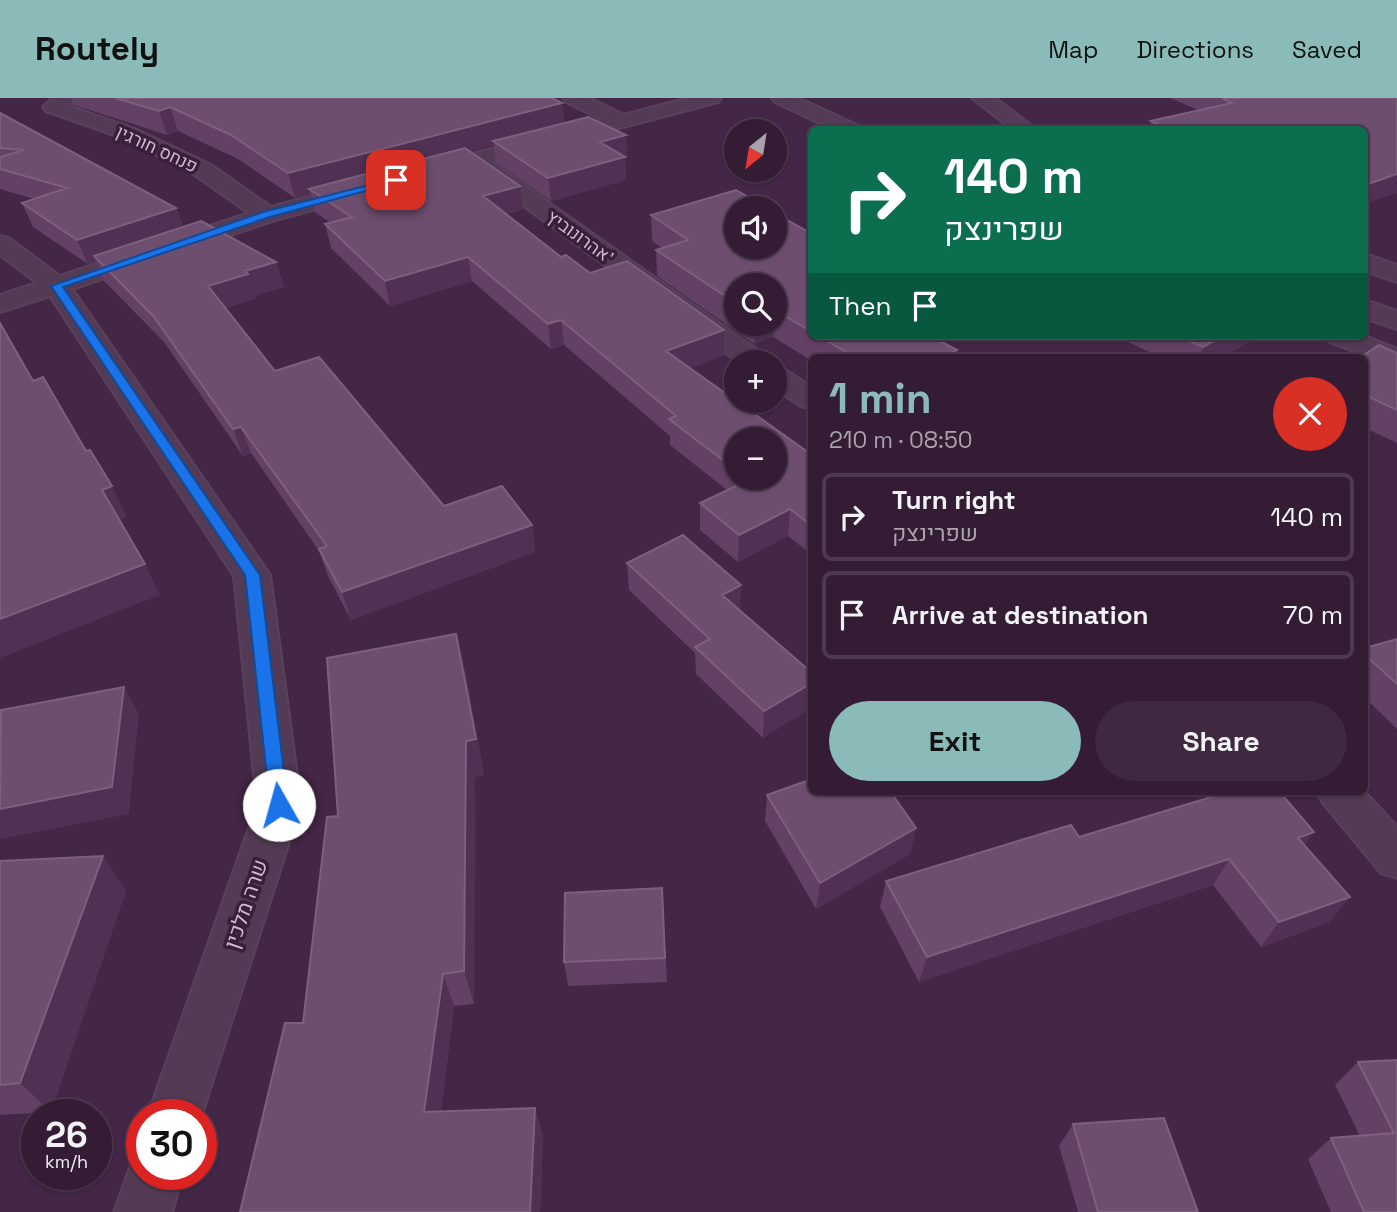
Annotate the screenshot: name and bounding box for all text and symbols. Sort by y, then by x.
text: Routely [35,28,159,70]
text: Map [1048,34,1098,65]
text: Directions [1136,34,1254,65]
text: Saved [1292,34,1362,65]
north arrow [724,119,788,182]
map controls [724,119,787,490]
street label: פנחס חורגין [113,120,202,177]
text: 140 m [944,145,1083,207]
pin [366,150,426,210]
icon: right [829,154,920,245]
icon: arrive [377,161,415,199]
button: sound [724,196,787,259]
street label: אהרונוביץ' [542,205,618,269]
text: שפרינצק [944,209,1064,249]
button: search [724,273,787,336]
icon: arrive [906,287,944,325]
text: Then [829,289,892,323]
button: + [724,350,787,413]
text: 1 min [829,372,932,425]
button: close [1273,377,1347,451]
text: 210 m · 08:50 [829,425,972,455]
button: − [724,427,787,490]
text: Turn right [892,483,1016,517]
icon: right [833,498,871,536]
text: 140 m [1270,500,1343,534]
text: שפרינצק [892,518,978,548]
icon: arrive [833,596,871,634]
text: Arrive at destination [892,598,1149,632]
text: 70 m [1283,598,1343,632]
button: Exit [829,701,1081,781]
button: Share [1095,701,1347,781]
position arrow [242,768,316,842]
street label: שרה מלכין [218,856,273,952]
speed limit sign: 30 [126,1099,217,1190]
text: 26 [45,1113,88,1157]
text: km/h [45,1150,88,1173]

